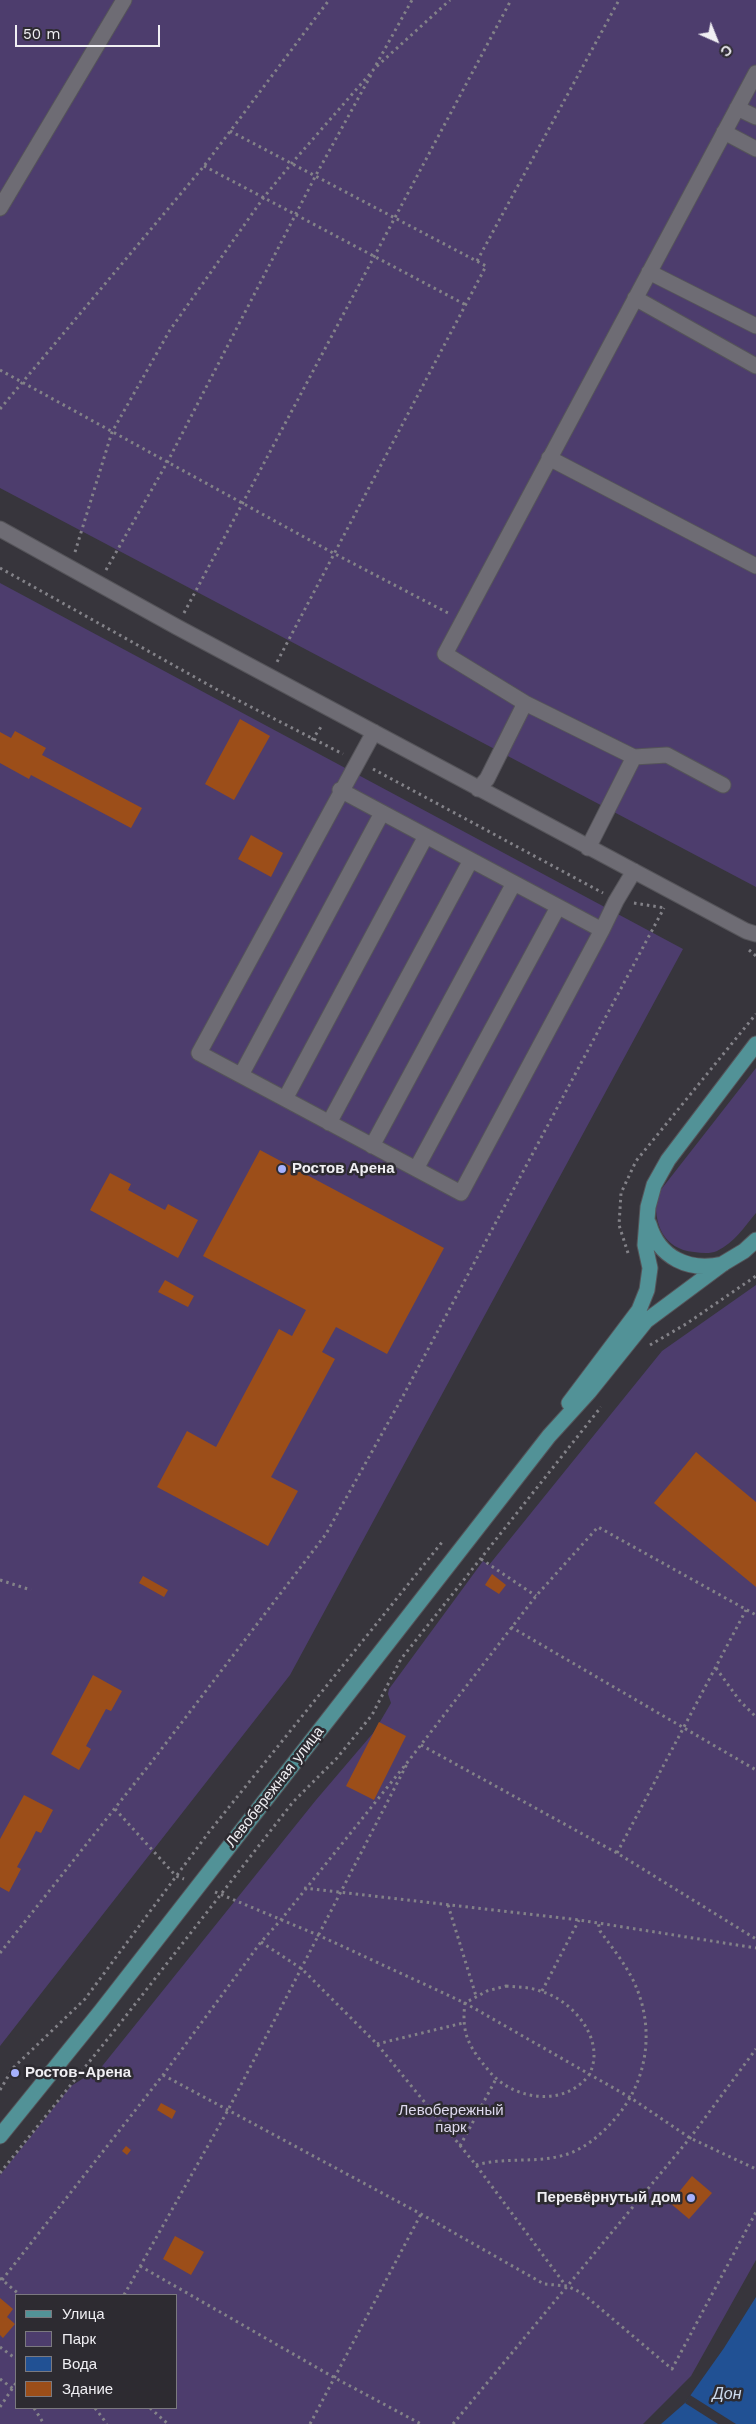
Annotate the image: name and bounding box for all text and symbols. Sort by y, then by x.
scale bar [18,15,162,47]
north arrow [691,15,741,65]
text: 50 m [23,25,60,43]
text: С [717,42,736,60]
place label: Ростов Арена [292,1160,395,1178]
marker: Ростов Арена [276,1163,288,1175]
street label: Левобережная улица [222,1723,328,1851]
place label: Ростов-Арена [25,2064,131,2082]
marker: Ростов-Арена [9,2067,21,2079]
park label: Левобережный парк [398,2102,504,2137]
place label: Перевёрнутый дом [537,2189,681,2207]
marker: Перевёрнутый дом [685,2192,697,2204]
legend [15,2294,178,2409]
text: Улица [62,2305,105,2323]
text: Парк [62,2330,96,2348]
text: Вода [62,2355,97,2373]
text: Здание [62,2380,113,2398]
water label: Дон [713,2384,741,2404]

